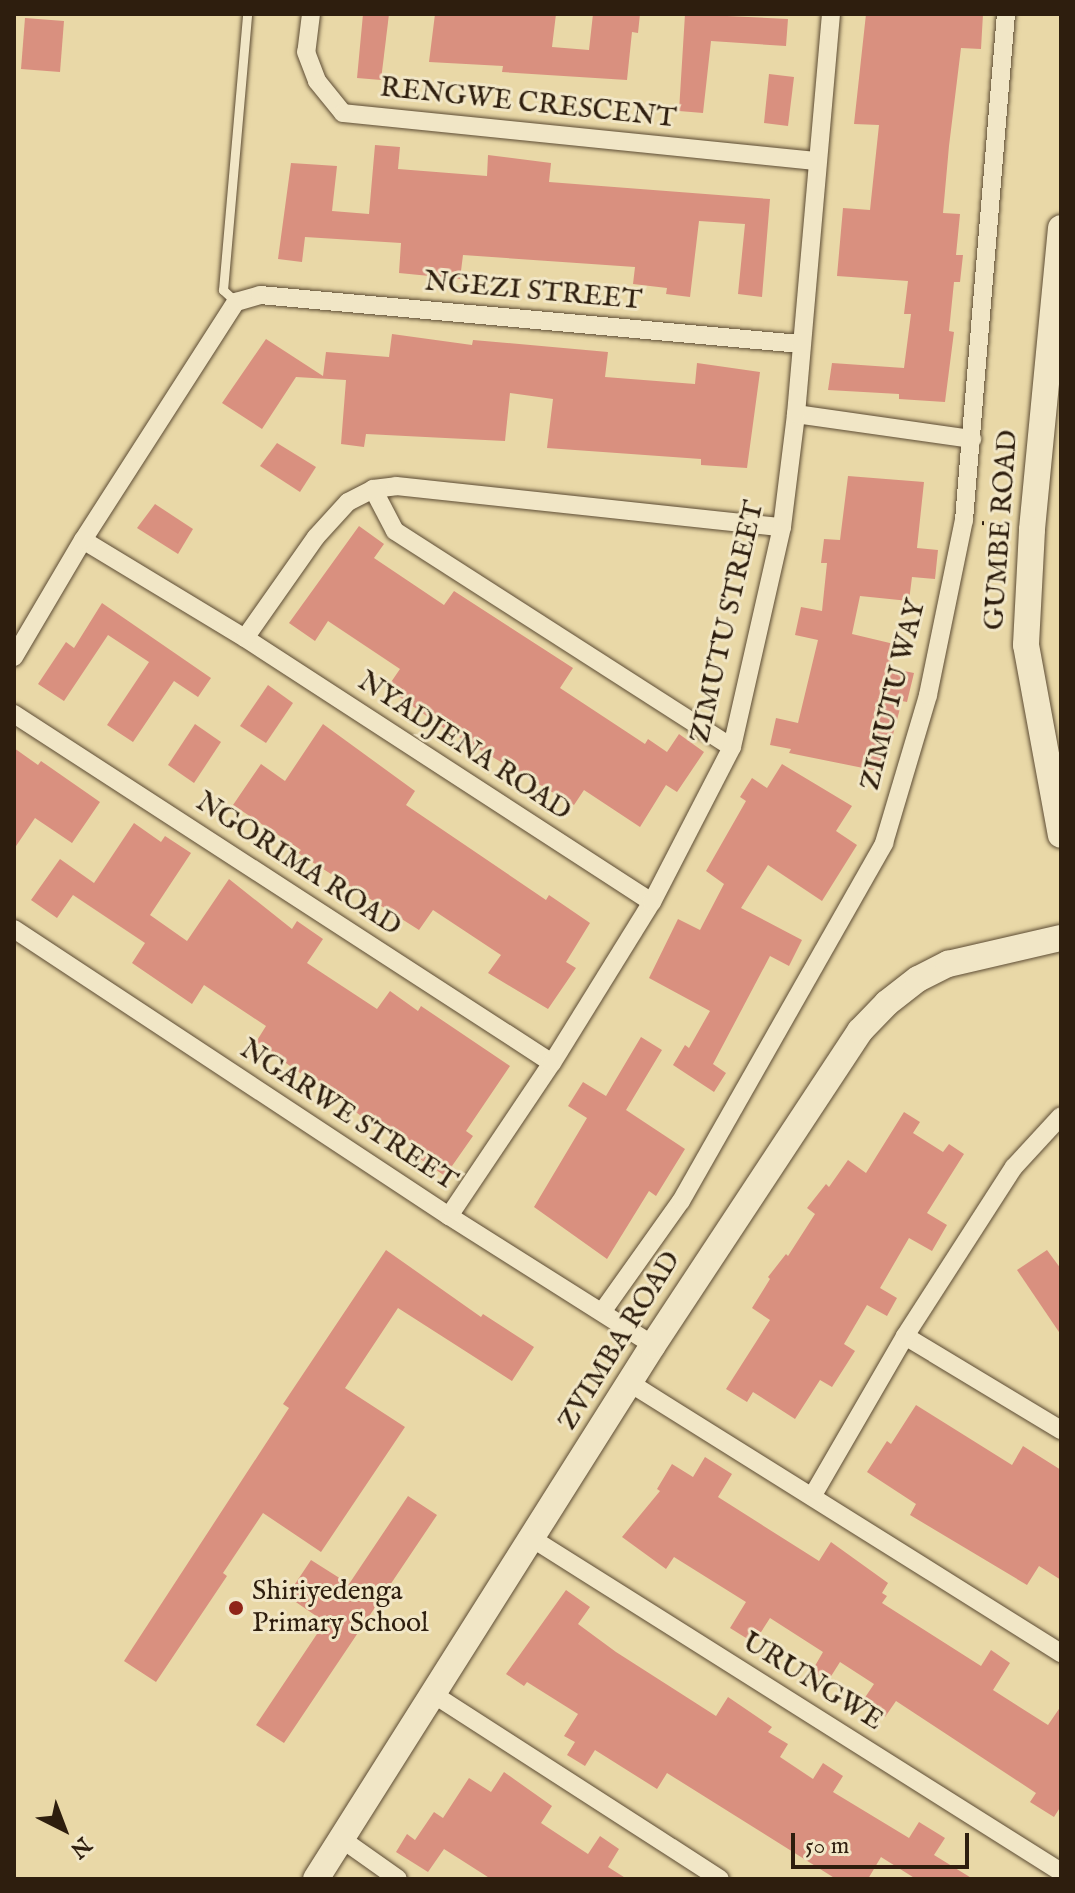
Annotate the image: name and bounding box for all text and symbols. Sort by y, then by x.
street label: RENGWE CRESCENT [378,72,678,136]
street label: NGEZI STREET [423,266,643,318]
street label: GUMBE ROAD [978,429,1026,631]
street label: ZIMUTU STREET [684,498,772,746]
street label: ZIMUTU WAY [854,596,934,794]
street label: NYADJENA ROAD [351,665,577,829]
street label: NGORIMA ROAD [189,786,407,944]
street label: NGARWE STREET [233,1033,463,1199]
street label: ZVIMBA ROAD [552,1245,688,1437]
place label: Shiriyedenga Primary School [252,1575,429,1641]
marker: Shiriyedenga Primary School [227,1599,245,1617]
street label: URUNGWE [735,1625,889,1739]
north arrow [24,1789,104,1869]
scale bar [795,1817,973,1867]
text: N [64,1830,97,1864]
text: 50 m [805,1831,849,1862]

